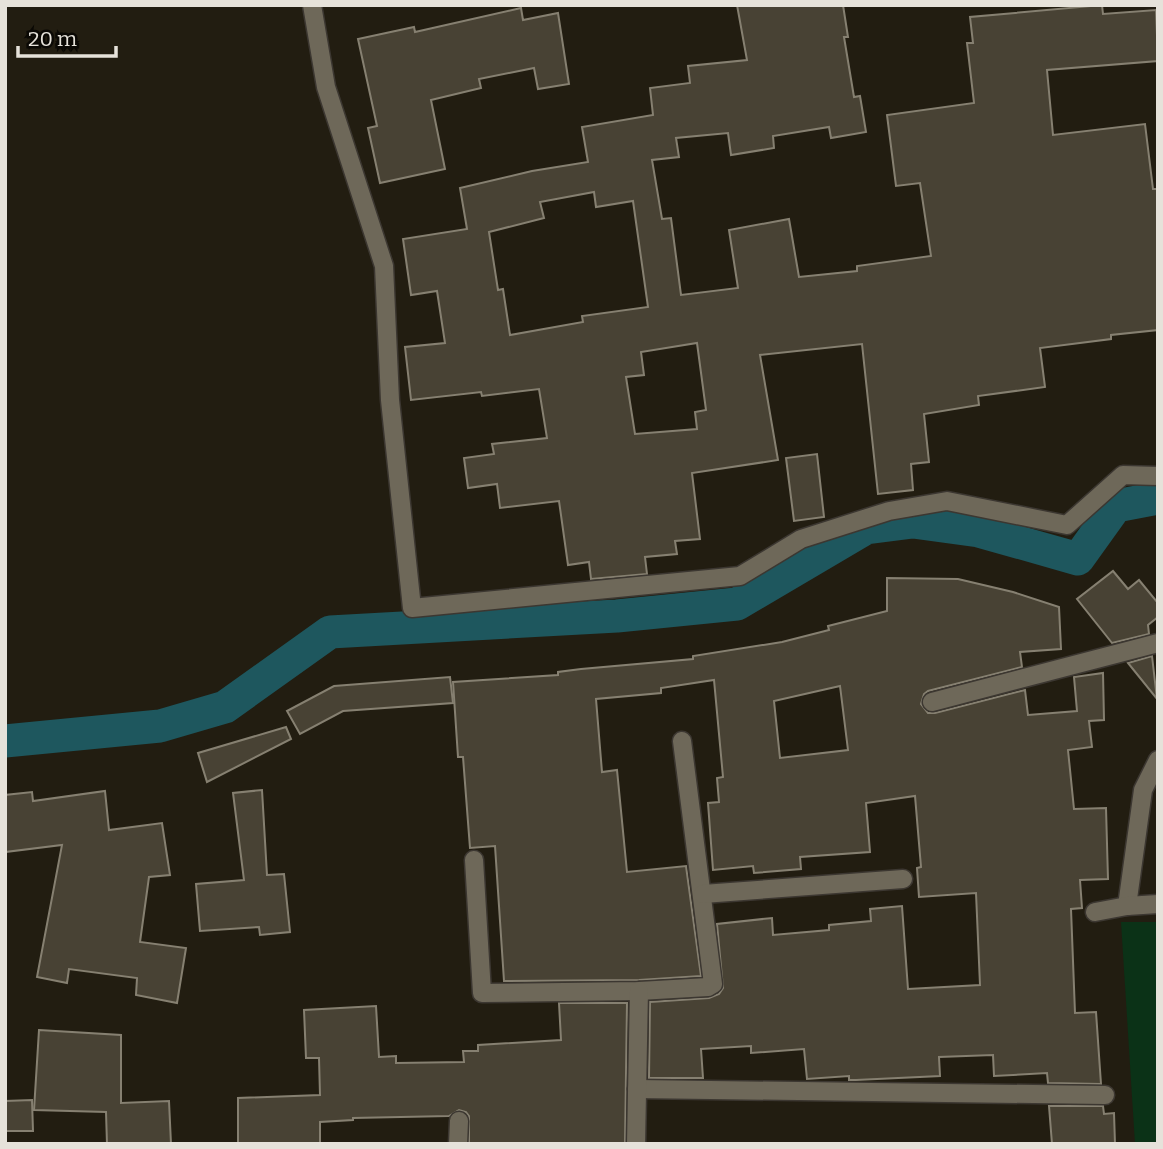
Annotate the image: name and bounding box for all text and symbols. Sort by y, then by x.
scale bar [18,14,116,58]
text: 20 m [28,26,77,52]

